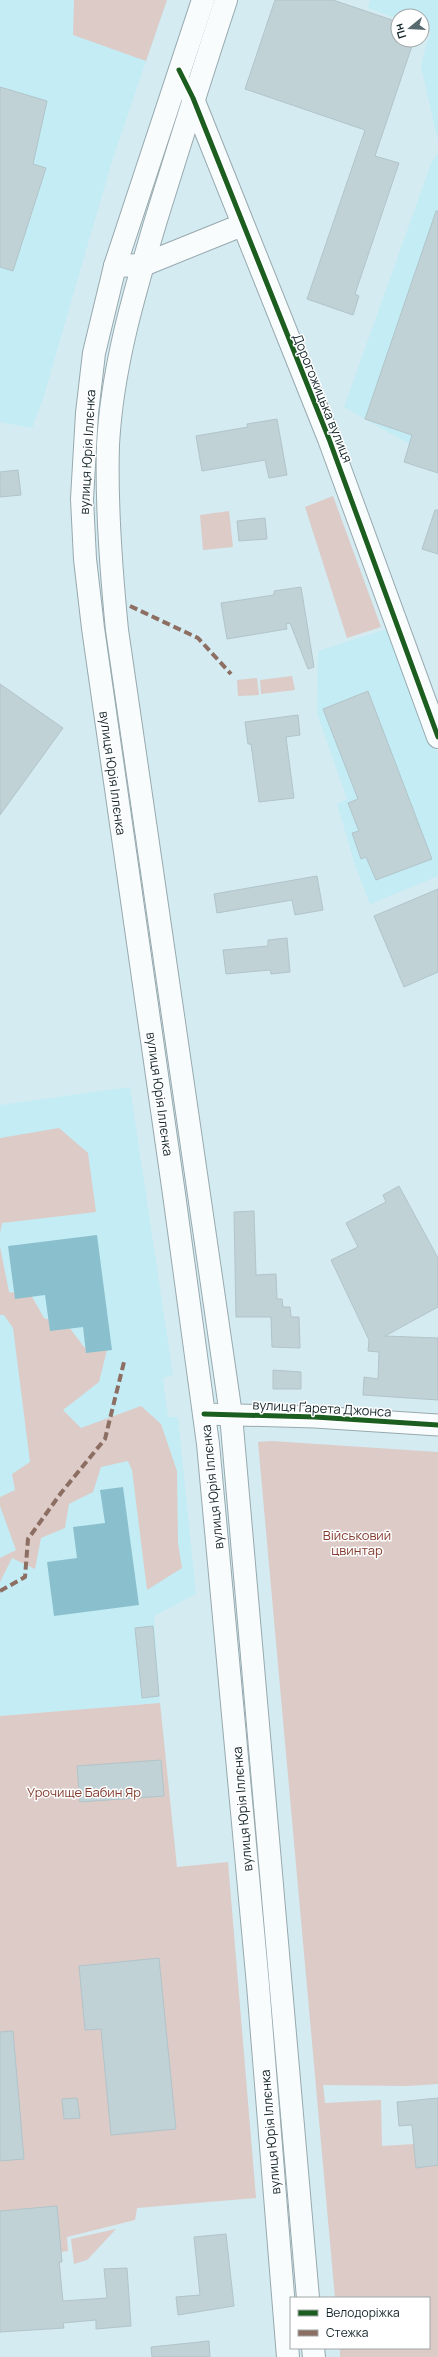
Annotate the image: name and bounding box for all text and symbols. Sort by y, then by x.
north arrow [390,8,430,48]
text: Пн [391,22,409,41]
street label: Дорогожицька вулиця [289,331,357,465]
street label: вулиця Юрія Іллєнка [75,389,99,515]
street label: вулиця Юрія Іллєнка [95,710,131,836]
street label: вулиця Юрія Іллєнка [142,1031,178,1157]
street label: вулиця Ґарета Джонса [252,1395,392,1421]
street label: вулиця Юрія Іллєнка [197,1424,227,1550]
park label: Військовий цвинтар [323,1526,391,1559]
street label: вулиця Юрія Іллєнка [228,1746,256,1872]
park label: Урочище Бабин Яр [27,1783,141,1801]
street label: вулиця Юрія Іллєнка [256,2069,284,2195]
legend [290,2297,430,2349]
text: Велодоріжка [326,2304,400,2321]
text: Стежка [326,2324,368,2341]

